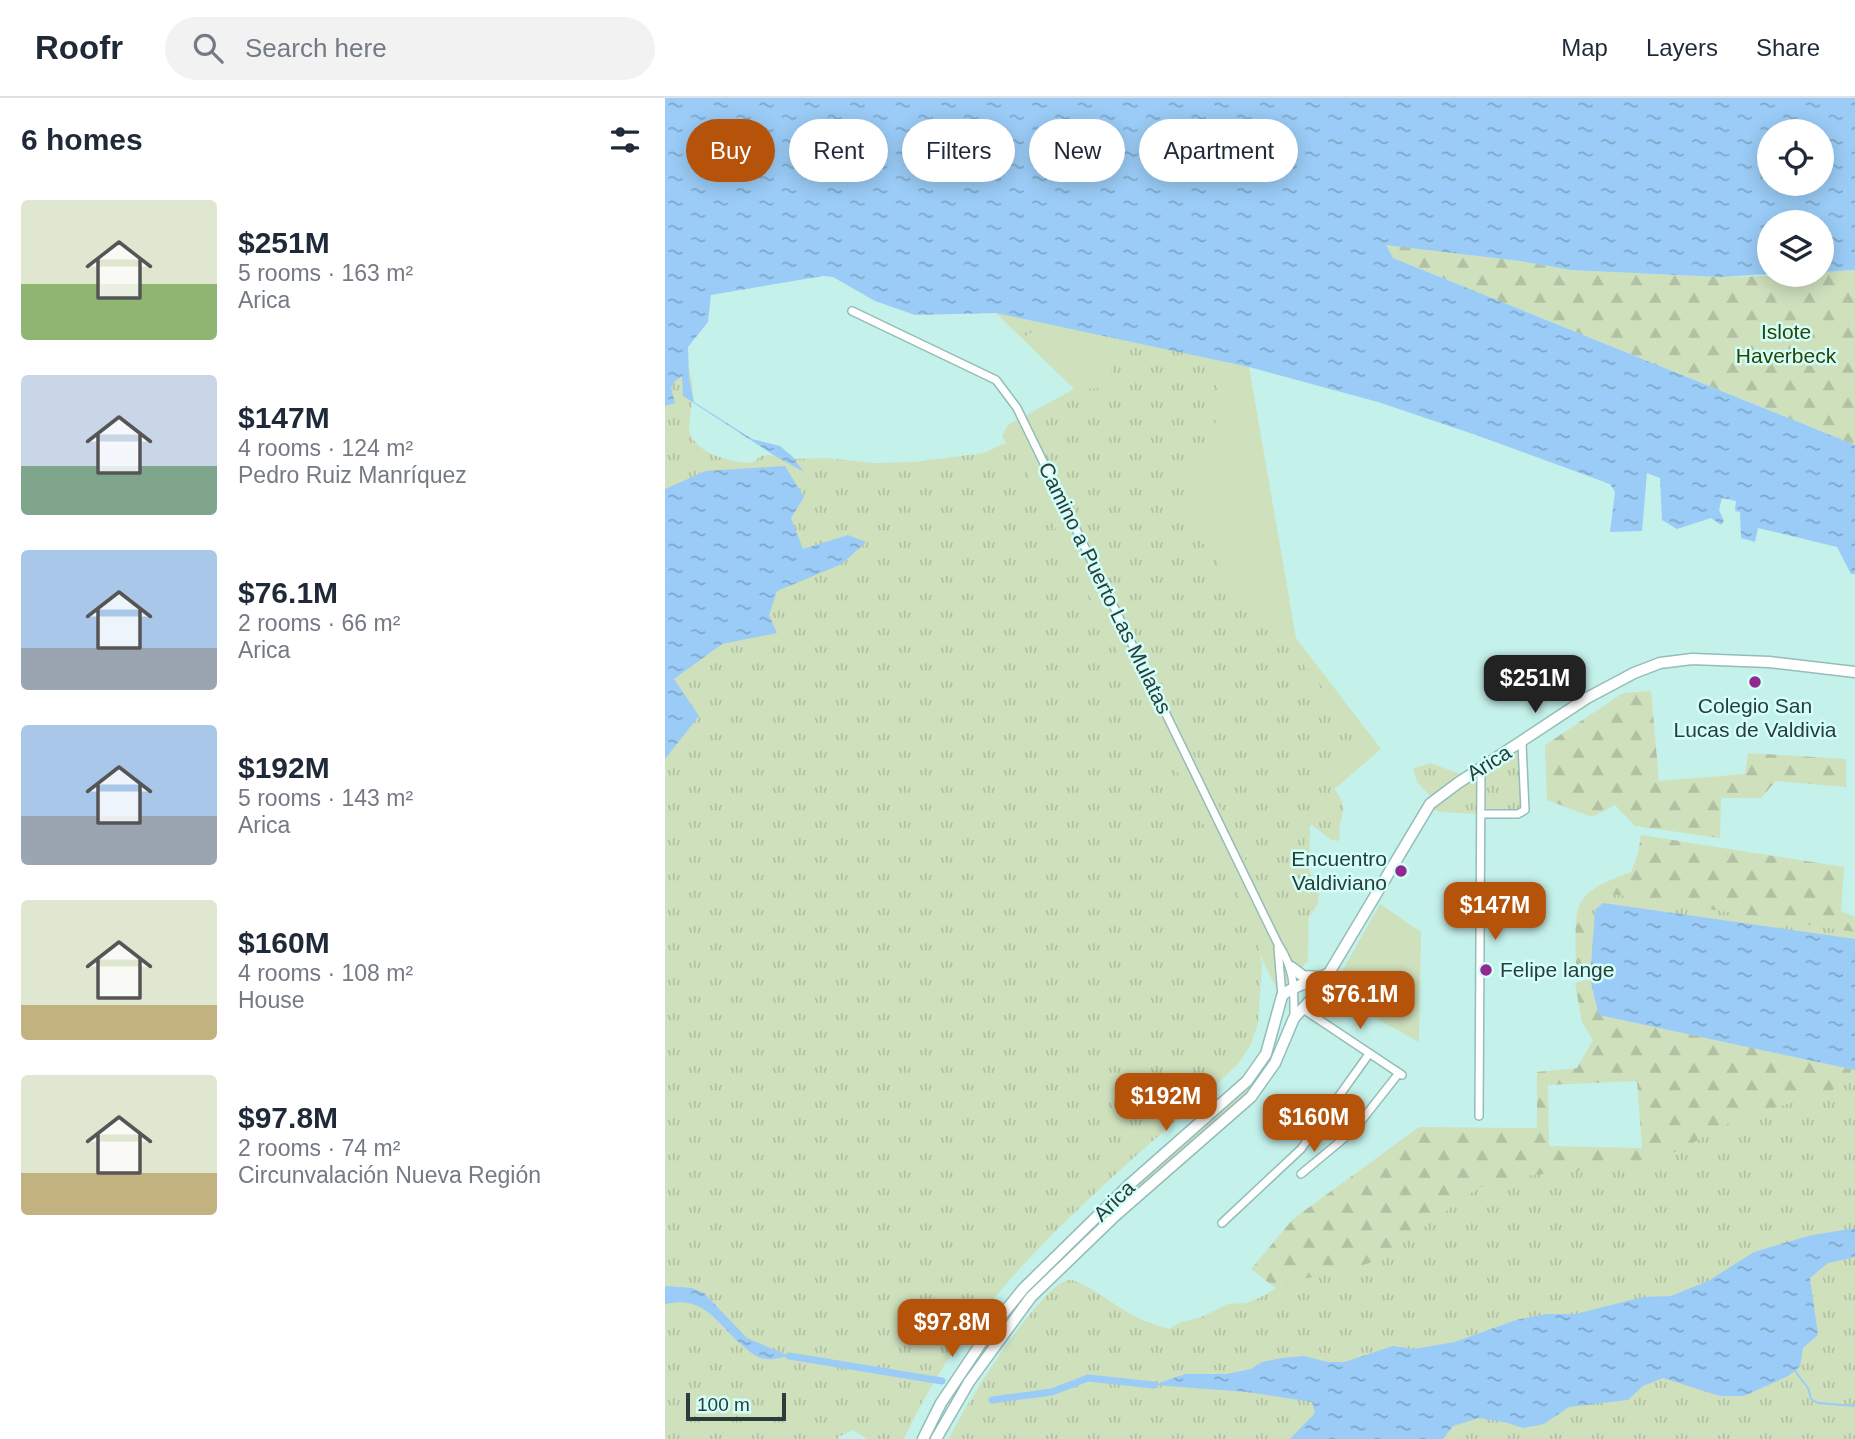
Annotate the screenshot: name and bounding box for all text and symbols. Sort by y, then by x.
search box [165,17,655,80]
text: Roofr [35,29,123,66]
icon: search [189,29,227,67]
text: Search here [245,33,387,63]
text: Map [1561,34,1608,61]
text: Layers [1646,34,1718,61]
text: Share [1756,34,1820,61]
chip: Buy [686,119,775,182]
chip: Rent [789,119,888,182]
chip: Filters [902,119,1015,182]
chip: New [1029,119,1125,182]
chip: Apartment [1139,119,1298,182]
map controls [1757,119,1834,287]
button: locate [1757,119,1834,196]
icon: filters [606,121,644,159]
text: 6 homes [21,123,143,156]
button: layers [1757,210,1834,287]
text: $251M [238,226,330,259]
icon: home [77,228,161,312]
text: 5 rooms · 163 m² [238,260,413,286]
text: Arica [238,287,290,313]
park label: Islote Haverbeck [1736,320,1837,367]
text: $147M [238,401,330,434]
icon: home [77,403,161,487]
text: 4 rooms · 124 m² [238,435,413,461]
street label: Camino a Puerto Las Mulatas [1034,458,1176,717]
text: Pedro Ruiz Manríquez [238,462,467,488]
text: $76.1M [238,576,338,609]
icon: home [77,578,161,662]
text: 2 rooms · 66 m² [238,610,400,636]
text: Arica [238,637,290,663]
pin: $251M [1486,656,1584,715]
text: $251M [1500,665,1570,691]
marker: Colegio San Lucas de Valdivia [1747,674,1763,690]
place label: Colegio San Lucas de Valdivia [1673,694,1837,741]
street label: Arica [1462,740,1515,785]
text: $192M [238,751,330,784]
icon: home [77,753,161,837]
text: 5 rooms · 143 m² [238,785,413,811]
text: Arica [238,812,290,838]
place label: Encuentro Valdiviano [1291,847,1387,894]
marker: Encuentro Valdiviano [1393,863,1409,879]
pin: $147M [1446,882,1544,942]
text: $147M [1460,892,1530,918]
text: $160M [238,926,330,959]
icon: home [77,928,161,1012]
place label: Felipe lange [1500,958,1614,981]
text: 4 rooms · 108 m² [238,960,413,986]
marker: Felipe lange [1478,962,1494,978]
pin: $76.1M [1303,972,1417,1031]
text: $76.1M [1322,981,1398,1007]
text: House [238,987,304,1013]
pin: $192M [1117,1074,1215,1133]
text: $192M [1131,1083,1201,1109]
pin: $160M [1265,1094,1363,1154]
text: $97.8M [238,1101,338,1134]
icon: home [77,1103,161,1187]
text: $160M [1279,1104,1349,1130]
text: 2 rooms · 74 m² [238,1135,400,1161]
text: Circunvalación Nueva Región [238,1162,541,1188]
street label: Arica [1088,1176,1139,1226]
pin: $97.8M [895,1300,1009,1359]
text: $97.8M [914,1309,990,1335]
scale bar [686,1390,786,1422]
text: 100 m [697,1394,750,1415]

